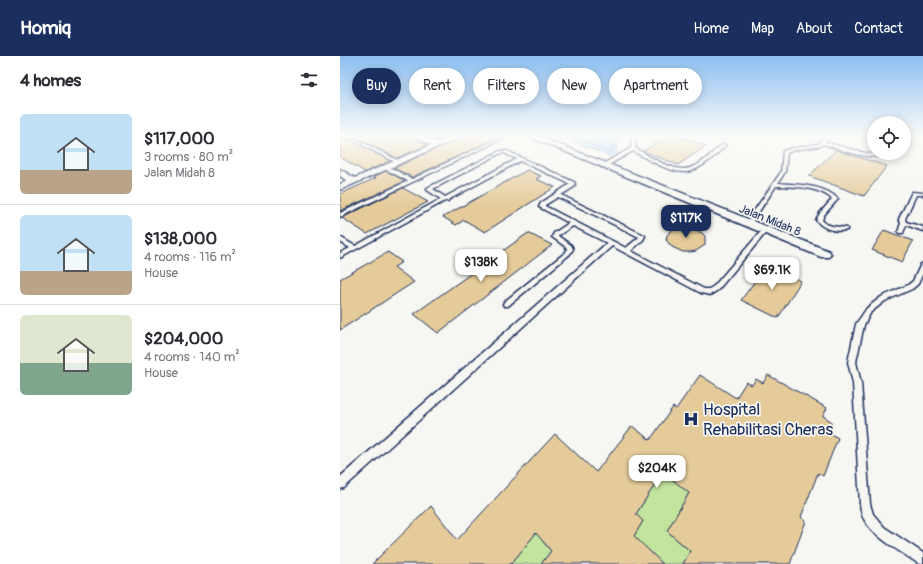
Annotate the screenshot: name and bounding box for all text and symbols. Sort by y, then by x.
text: Homiq [20,16,71,40]
text: Home [694,20,729,37]
text: Map [751,20,774,37]
text: About [796,20,832,37]
text: Contact [854,20,903,37]
chip: Buy [352,68,401,104]
chip: Rent [409,68,465,104]
chip: Filters [473,68,539,104]
chip: New [547,68,601,104]
chip: Apartment [609,68,702,104]
icon: filters [298,69,320,91]
text: 4 homes [20,70,81,91]
map controls [867,116,911,160]
button: locate [867,116,911,160]
text: $117,000 [144,128,215,149]
icon: home [52,130,100,178]
text: 3 rooms · 80 m² [144,149,233,165]
text: Jalan Midah 8 [144,165,215,181]
street label: Jalan Midah 8 [737,201,803,240]
pin: $117K [658,205,714,239]
text: $117K [670,210,702,226]
text: $138,000 [144,228,217,249]
icon: home [52,231,100,279]
text: 4 rooms · 116 m² [144,249,236,265]
pin: $138K [453,249,509,283]
text: $138K [464,254,498,270]
pin: $69.1K [739,257,805,291]
text: $69.1K [753,262,791,278]
text: House [144,265,178,281]
text: $204,000 [144,328,223,349]
icon: home [52,331,100,379]
text: 4 rooms · 140 m² [144,349,240,365]
text: House [144,365,178,381]
place label: Hospital Rehabilitasi Cheras [703,399,833,440]
hospital icon: Hospital Rehabilitasi Cheras [682,410,700,428]
pin: $204K [629,455,685,489]
text: $204K [638,460,676,476]

